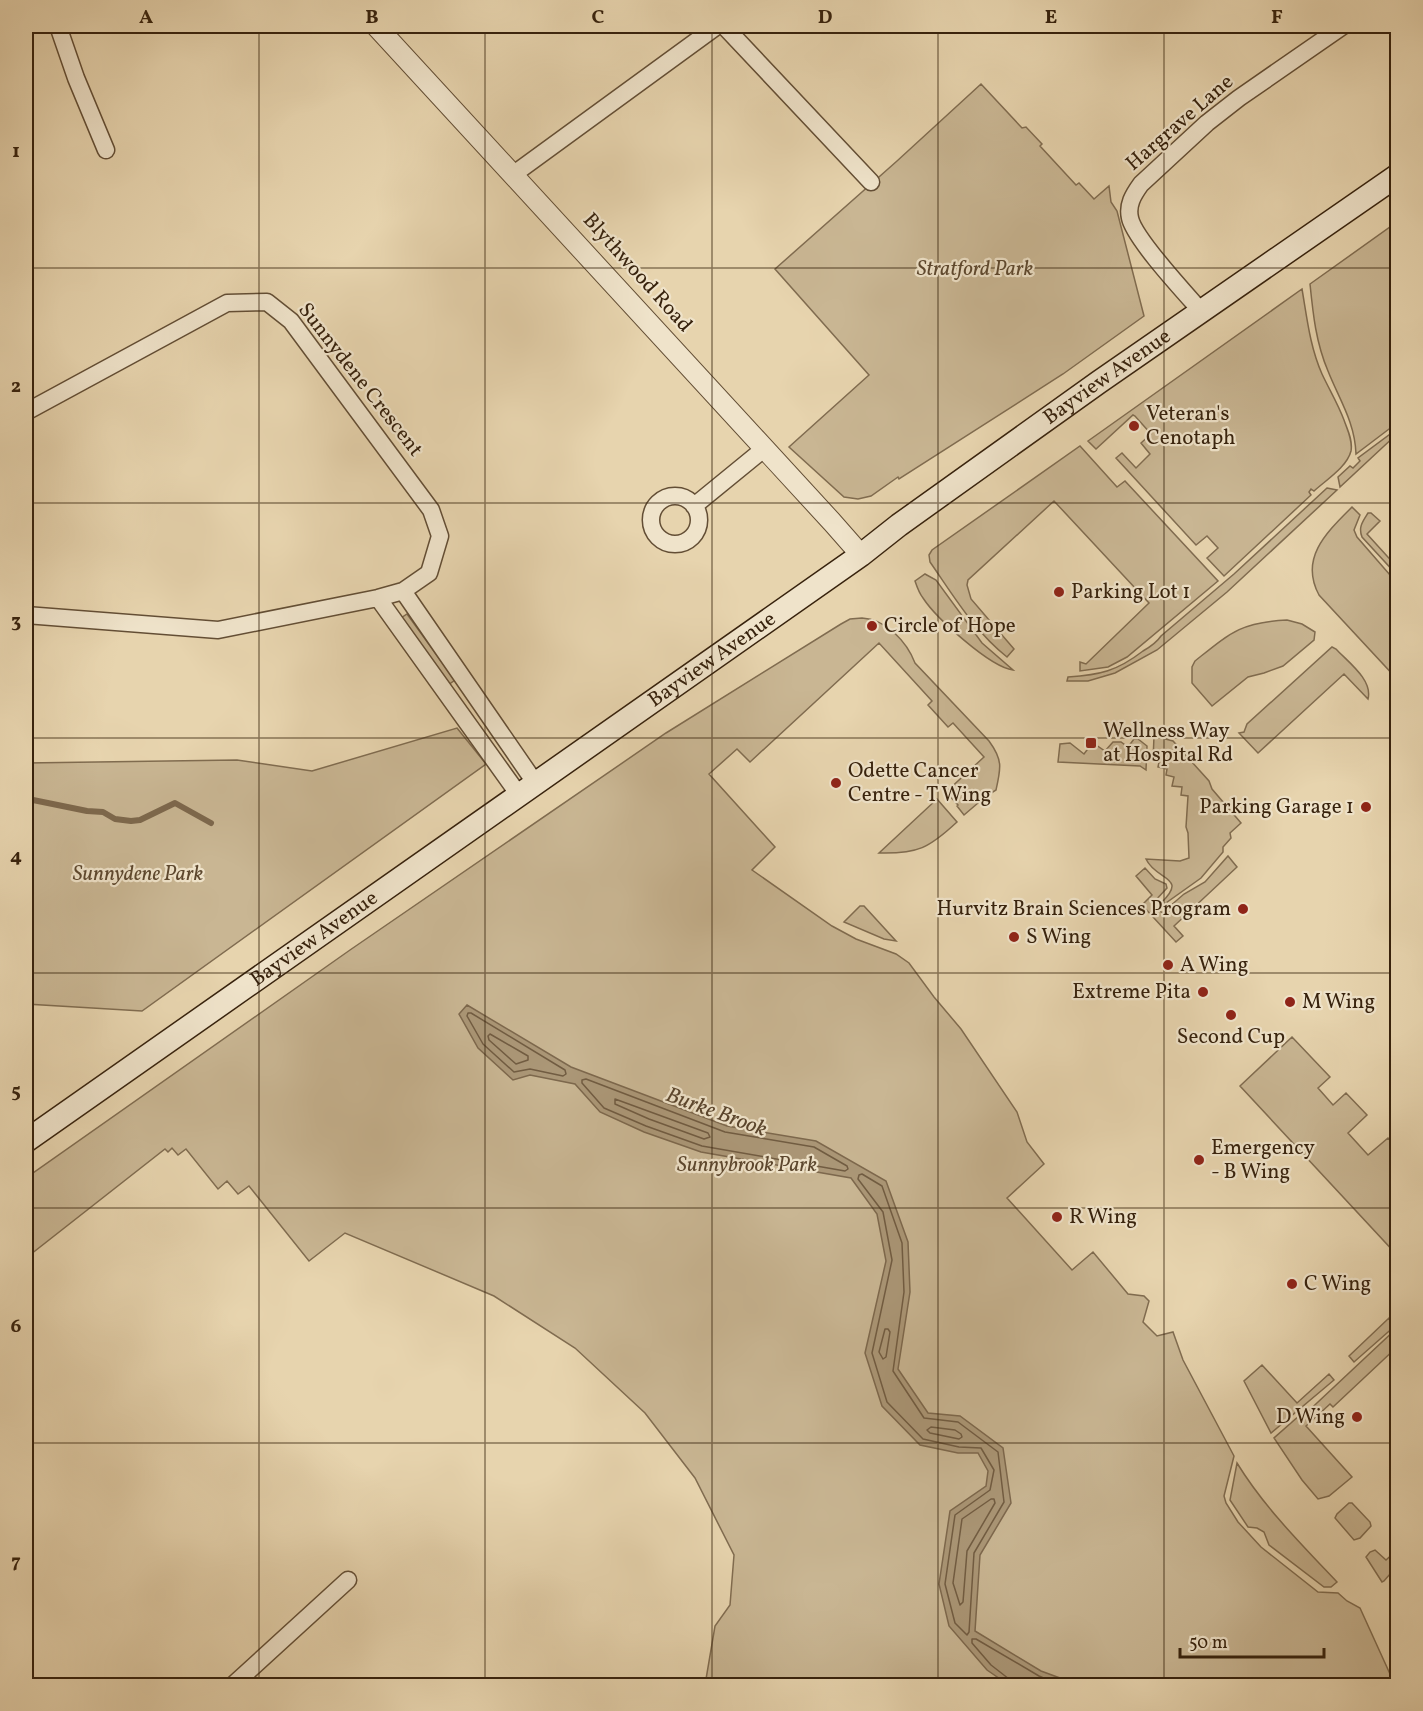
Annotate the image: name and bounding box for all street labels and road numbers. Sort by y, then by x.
street label: Hargrave Lane [1120,68,1240,178]
street label: Blythwood Road [575,207,699,339]
street label: Sunnydene Crescent [291,297,429,463]
street label: Bayview Avenue [1037,322,1177,432]
street label: Bayview Avenue [642,605,782,715]
street label: Bayview Avenue [244,884,384,994]

